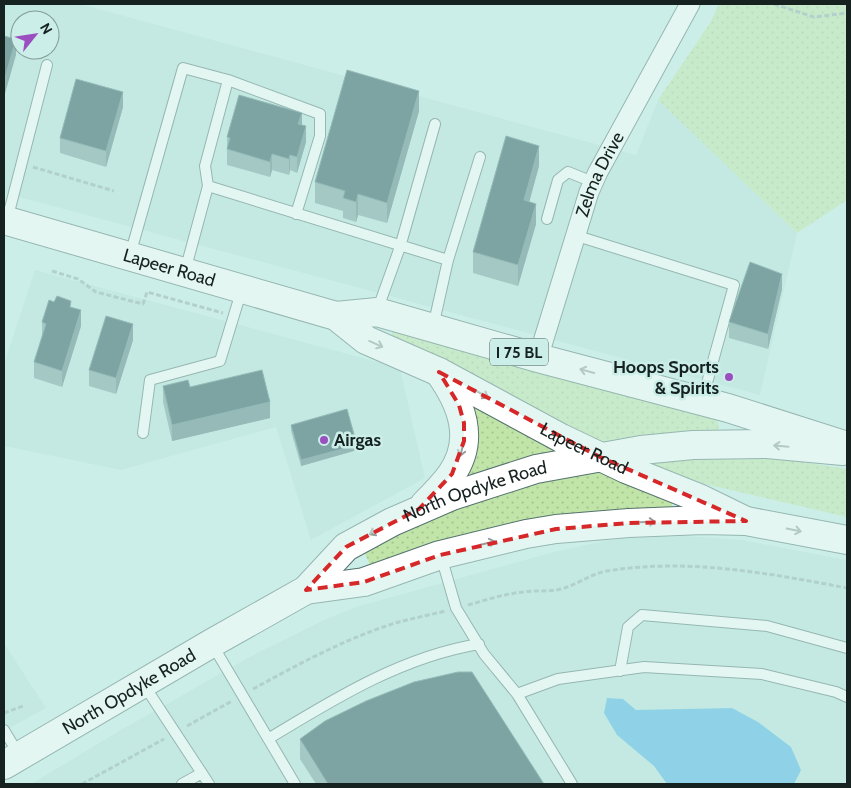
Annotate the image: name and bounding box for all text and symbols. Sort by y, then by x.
north arrow [10,10,60,60]
text: N [36,20,57,37]
street label: Zelma Drive [571,128,629,220]
street label: Lapeer Road [121,244,218,292]
road number: I 75 BL [490,338,548,366]
one-way arrow [368,340,383,350]
place label: Hoops Sports & Spirits [613,356,719,399]
one-way arrow [580,366,596,375]
marker: Hoops Sports & Spirits [723,371,735,383]
one-way arrow [475,390,489,400]
street label: Lapeer Road [536,418,632,479]
place label: Airgas [334,429,381,451]
marker: Airgas [318,434,330,446]
one-way arrow [457,441,466,457]
one-way arrow [774,441,790,450]
street label: North Opdyke Road [400,456,548,527]
one-way arrow [640,517,656,527]
one-way arrow [368,526,383,536]
one-way arrow [786,526,802,536]
one-way arrow [479,538,495,547]
street label: North Opdyke Road [58,644,200,739]

